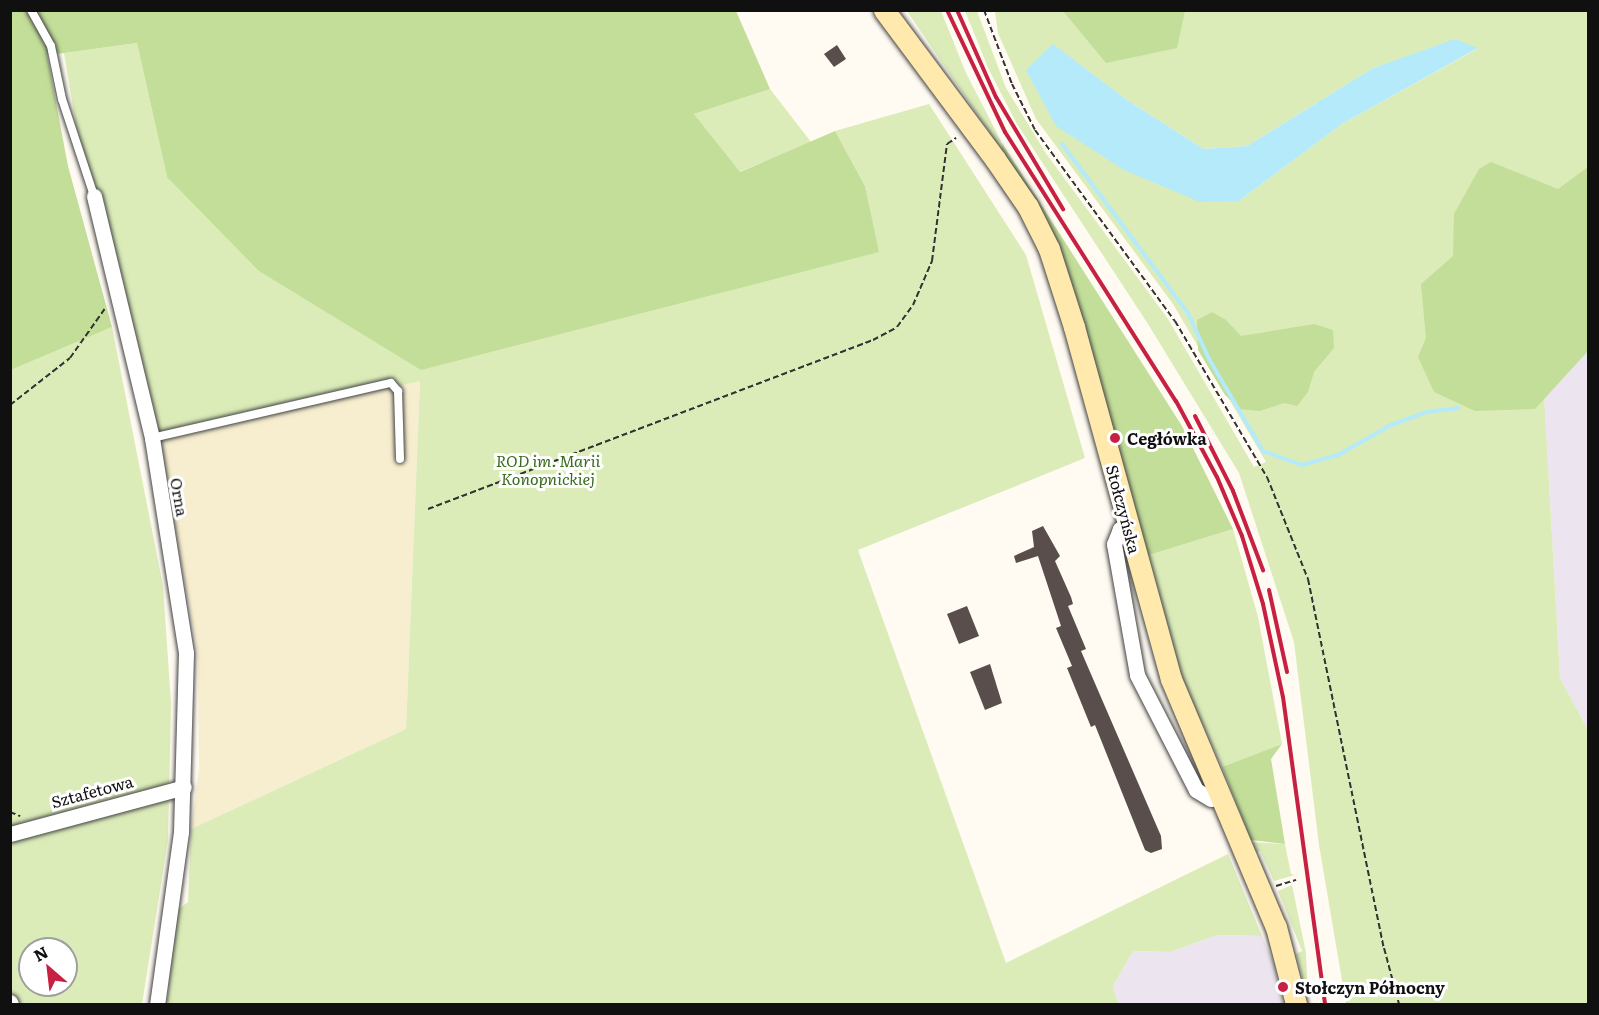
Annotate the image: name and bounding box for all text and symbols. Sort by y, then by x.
place label: Cegłówka [1127,428,1207,448]
marker: Cegłówka [1108,431,1122,445]
park label: ROD im. Marii Konopnickiej [496,450,600,488]
street label: Stołczyńska [1103,463,1145,555]
street label: Orna [167,476,193,518]
street label: Sztafetowa [49,771,135,811]
north arrow [18,937,78,997]
text: N [29,939,52,967]
place label: Stołczyn Północny [1295,977,1445,997]
marker: Stołczyn Północny [1276,980,1290,994]

